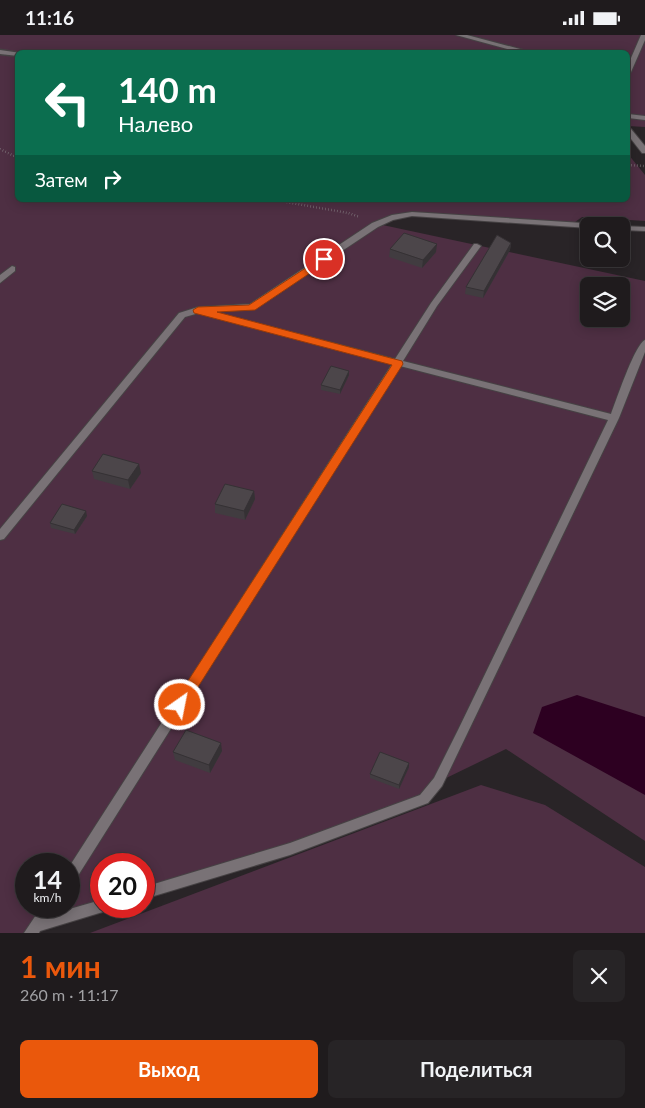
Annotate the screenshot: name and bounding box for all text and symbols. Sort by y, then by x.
text: 11:16 [25,6,74,29]
text: 140 m [118,68,217,110]
icon: left [35,70,100,135]
text: Налево [118,110,193,137]
icon: right [98,165,126,193]
text: Затем [35,168,88,191]
map controls [580,217,630,327]
button: search [580,217,630,267]
pin [303,238,345,280]
icon: arrive [310,245,338,273]
button: layers [580,277,630,327]
position arrow [153,678,205,730]
speed limit sign: 20 [90,853,155,918]
text: 14 [33,864,62,894]
text: km/h [33,890,62,905]
text: 1 мин [20,948,101,984]
button: close [573,950,625,1002]
text: 260 m · 11:17 [20,985,119,1004]
button: Выход [20,1040,318,1098]
button: Поделиться [328,1040,625,1098]

